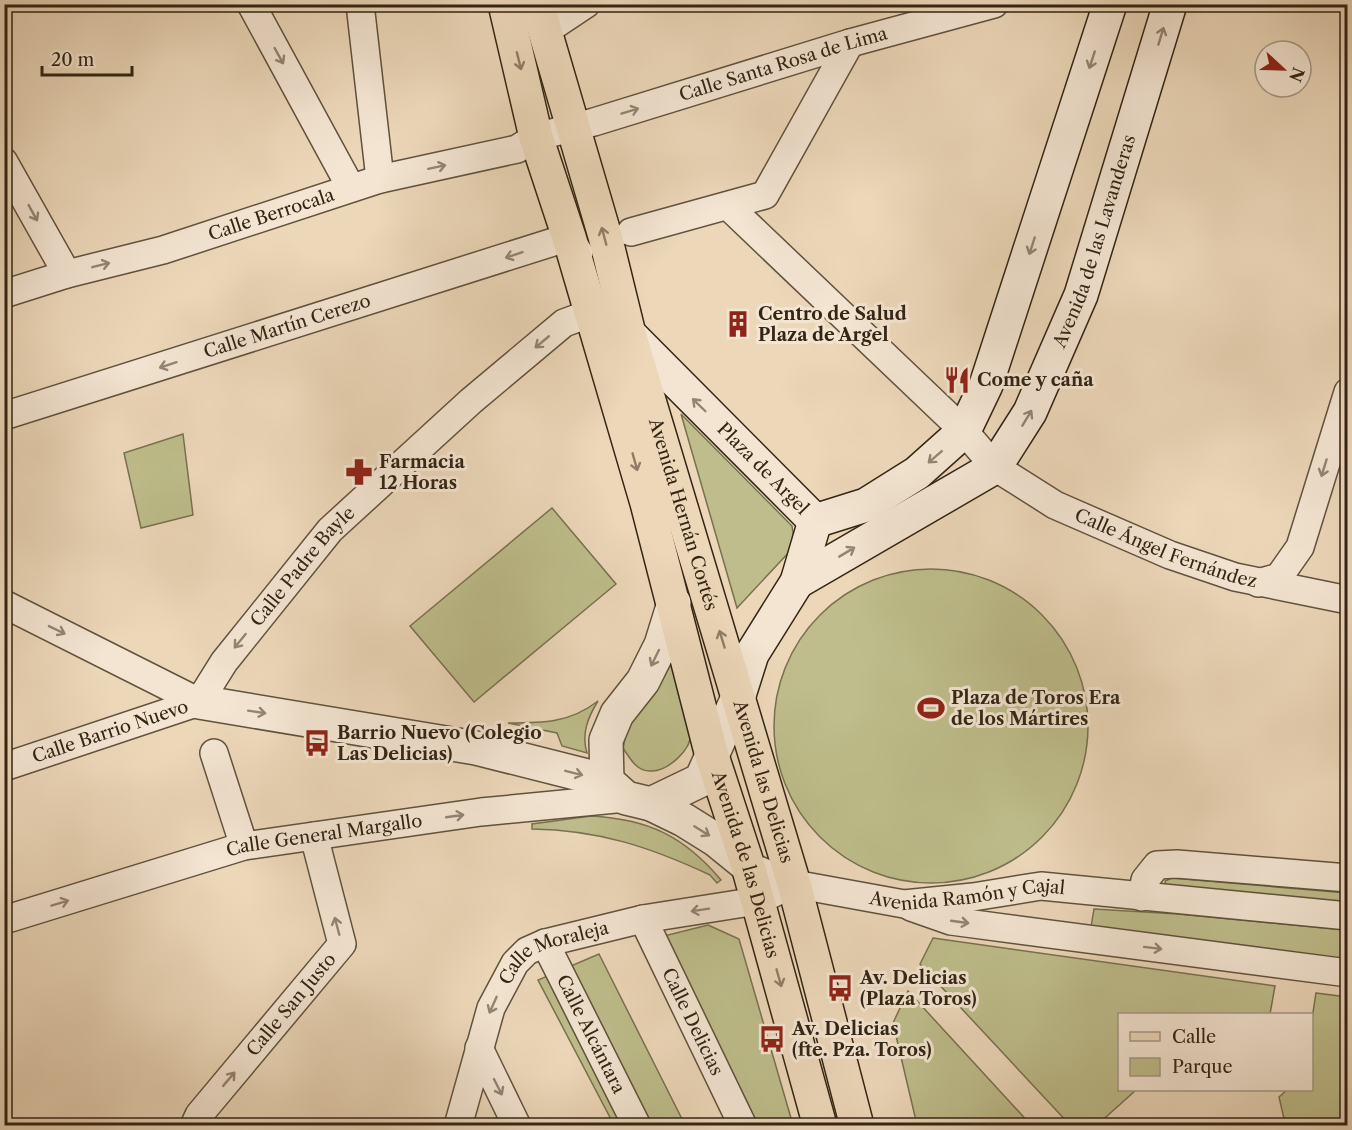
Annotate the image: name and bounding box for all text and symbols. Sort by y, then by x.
street label: Calle Santa Rosa de Lima [677,22,890,106]
one-way arrow [1156,27,1167,46]
scale bar [42,39,132,77]
north arrow [1253,39,1313,99]
one-way arrow [273,47,285,64]
text: 20 m [51,49,95,71]
one-way arrow [1086,50,1097,69]
one-way arrow [513,51,525,70]
text: N [1285,64,1309,85]
one-way arrow [620,105,639,116]
street label: Avenida de las Lavanderas [1048,132,1140,352]
one-way arrow [427,161,446,172]
street label: Calle Berrocala [205,184,338,245]
one-way arrow [27,204,39,221]
one-way arrow [598,227,610,246]
one-way arrow [1026,236,1037,255]
one-way arrow [505,250,524,261]
one-way arrow [91,259,110,271]
street label: Calle Martín Cerezo [201,290,373,363]
place label: Centro de Salud Plaza de Argel [758,303,907,346]
building icon: Centro de Salud Plaza de Argel [723,309,753,339]
one-way arrow [534,335,550,348]
one-way arrow [159,360,178,371]
restaurant icon: Come y caña [942,365,972,395]
place label: Come y caña [977,369,1094,391]
one-way arrow [692,398,707,413]
one-way arrow [1021,410,1033,427]
street label: Avenida Hernán Cortés [644,415,722,613]
street label: Plaza de Argel [713,418,813,519]
one-way arrow [927,450,942,464]
place label: Farmacia 12 Horas [379,451,465,494]
one-way arrow [630,453,641,472]
pharmacy icon: Farmacia 12 Horas [344,457,374,487]
one-way arrow [1318,458,1329,477]
street label: Calle Padre Bayle [246,502,359,631]
street label: Calle Ángel Fernández [1071,504,1259,592]
one-way arrow [838,546,855,558]
one-way arrow [48,625,66,637]
one-way arrow [716,630,727,649]
one-way arrow [234,633,247,649]
one-way arrow [648,648,660,666]
place label: Plaza de Toros Era de los Mártires [951,687,1121,730]
sports icon: Plaza de Toros Era de los Mártires [916,693,946,723]
street label: Calle Barrio Nuevo [29,695,191,768]
street label: Avenida las Delicias [728,697,798,866]
one-way arrow [247,706,266,717]
place label: Barrio Nuevo (Colegio Las Delicias) [337,722,542,765]
bus stop icon: Barrio Nuevo (Colegio Las Delicias) [302,728,332,758]
one-way arrow [564,767,583,779]
street label: Avenida de las Delicias [706,767,784,961]
street label: Calle General Margallo [223,810,424,862]
one-way arrow [444,810,464,821]
one-way arrow [693,825,710,837]
street label: Avenida Ramón y Cajal [867,874,1066,915]
one-way arrow [50,897,69,908]
one-way arrow [691,905,710,916]
one-way arrow [331,917,343,936]
street label: Calle Moraleja [494,917,611,988]
one-way arrow [949,917,969,928]
one-way arrow [1142,942,1162,953]
street label: Calle San Justo [242,949,341,1061]
street label: Calle Delicias [657,964,728,1079]
place label: Av. Delicias (Plaza Toros) [859,967,977,1010]
one-way arrow [773,968,785,987]
street label: Calle Alcántara [552,971,630,1098]
bus stop icon: Av. Delicias (Plaza Toros) [825,973,855,1003]
one-way arrow [487,995,498,1013]
legend [1118,1013,1313,1091]
place label: Av. Delicias (fte. Pza. Toros) [791,1018,932,1061]
bus stop icon: Av. Delicias (fte. Pza. Toros) [757,1024,787,1054]
text: Calle [1172,1026,1216,1048]
text: Parque [1172,1056,1233,1078]
one-way arrow [222,1072,236,1087]
one-way arrow [493,1077,504,1095]

